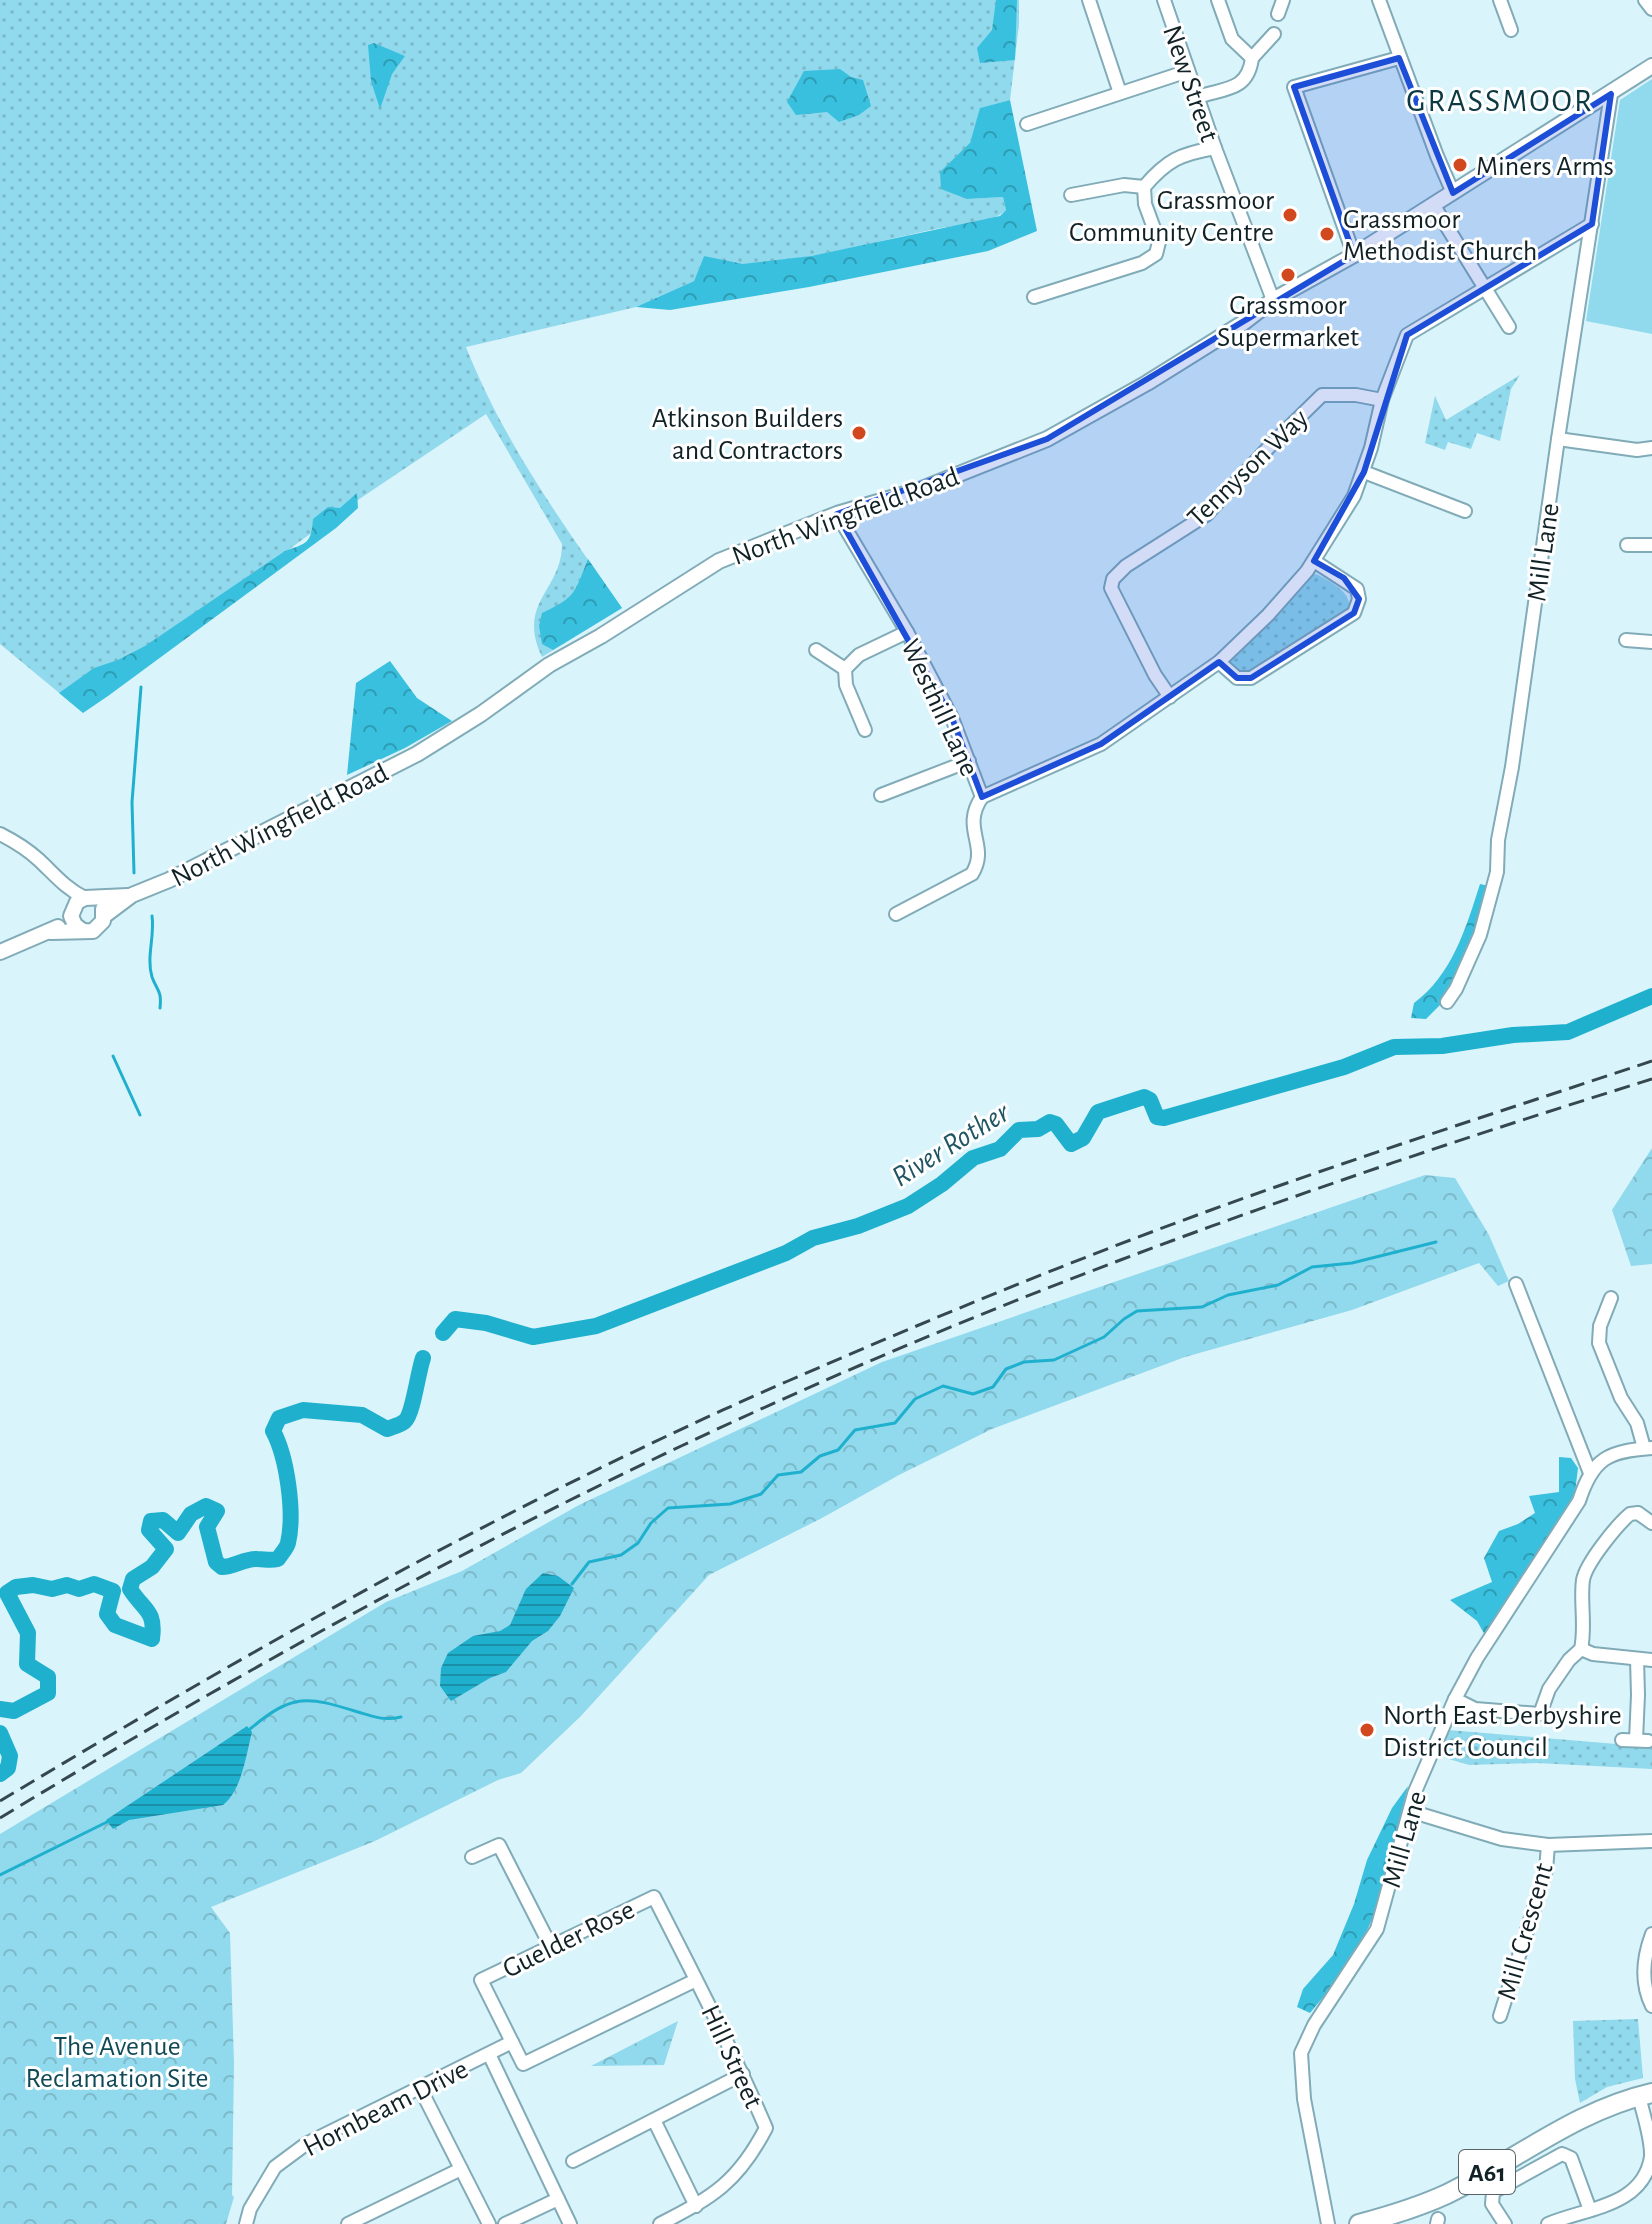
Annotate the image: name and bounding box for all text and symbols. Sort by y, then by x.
street label: New Street [1157,22,1223,145]
district label: GRASSMOOR [1406,85,1594,117]
place label: Miners Arms [1476,153,1614,181]
marker: Miners Arms [1451,156,1469,174]
place label: Grassmoor Community Centre [1069,187,1274,247]
marker: Grassmoor Community Centre [1281,206,1299,224]
place label: Grassmoor Methodist Church [1343,206,1537,266]
marker: Grassmoor Methodist Church [1318,225,1336,243]
marker: Grassmoor Supermarket [1279,266,1297,284]
place label: Grassmoor Supermarket [1217,292,1359,352]
street label: Tennyson Way [1183,404,1314,533]
place label: Atkinson Builders and Contractors [652,405,843,465]
marker: Atkinson Builders and Contractors [850,424,868,442]
street label: North Wingfield Road [728,463,963,571]
street label: Mill Lane [1523,501,1565,603]
street label: Westhill Lane [895,635,983,781]
street label: North Wingfield Road [167,759,393,893]
water label: River Rother [887,1097,1015,1193]
place label: North East Derbyshire District Council [1383,1702,1622,1762]
marker: North East Derbyshire District Council [1358,1721,1376,1739]
street label: Mill Lane [1378,1788,1432,1891]
street label: Mill Crescent [1493,1860,1559,2003]
street label: Guelder Rose [498,1896,639,1984]
street label: Hill Street [695,2001,767,2113]
park label: The Avenue Reclamation Site [26,2033,208,2093]
street label: Hornbeam Drive [299,2055,473,2162]
road number: A61 [1459,2150,1515,2194]

